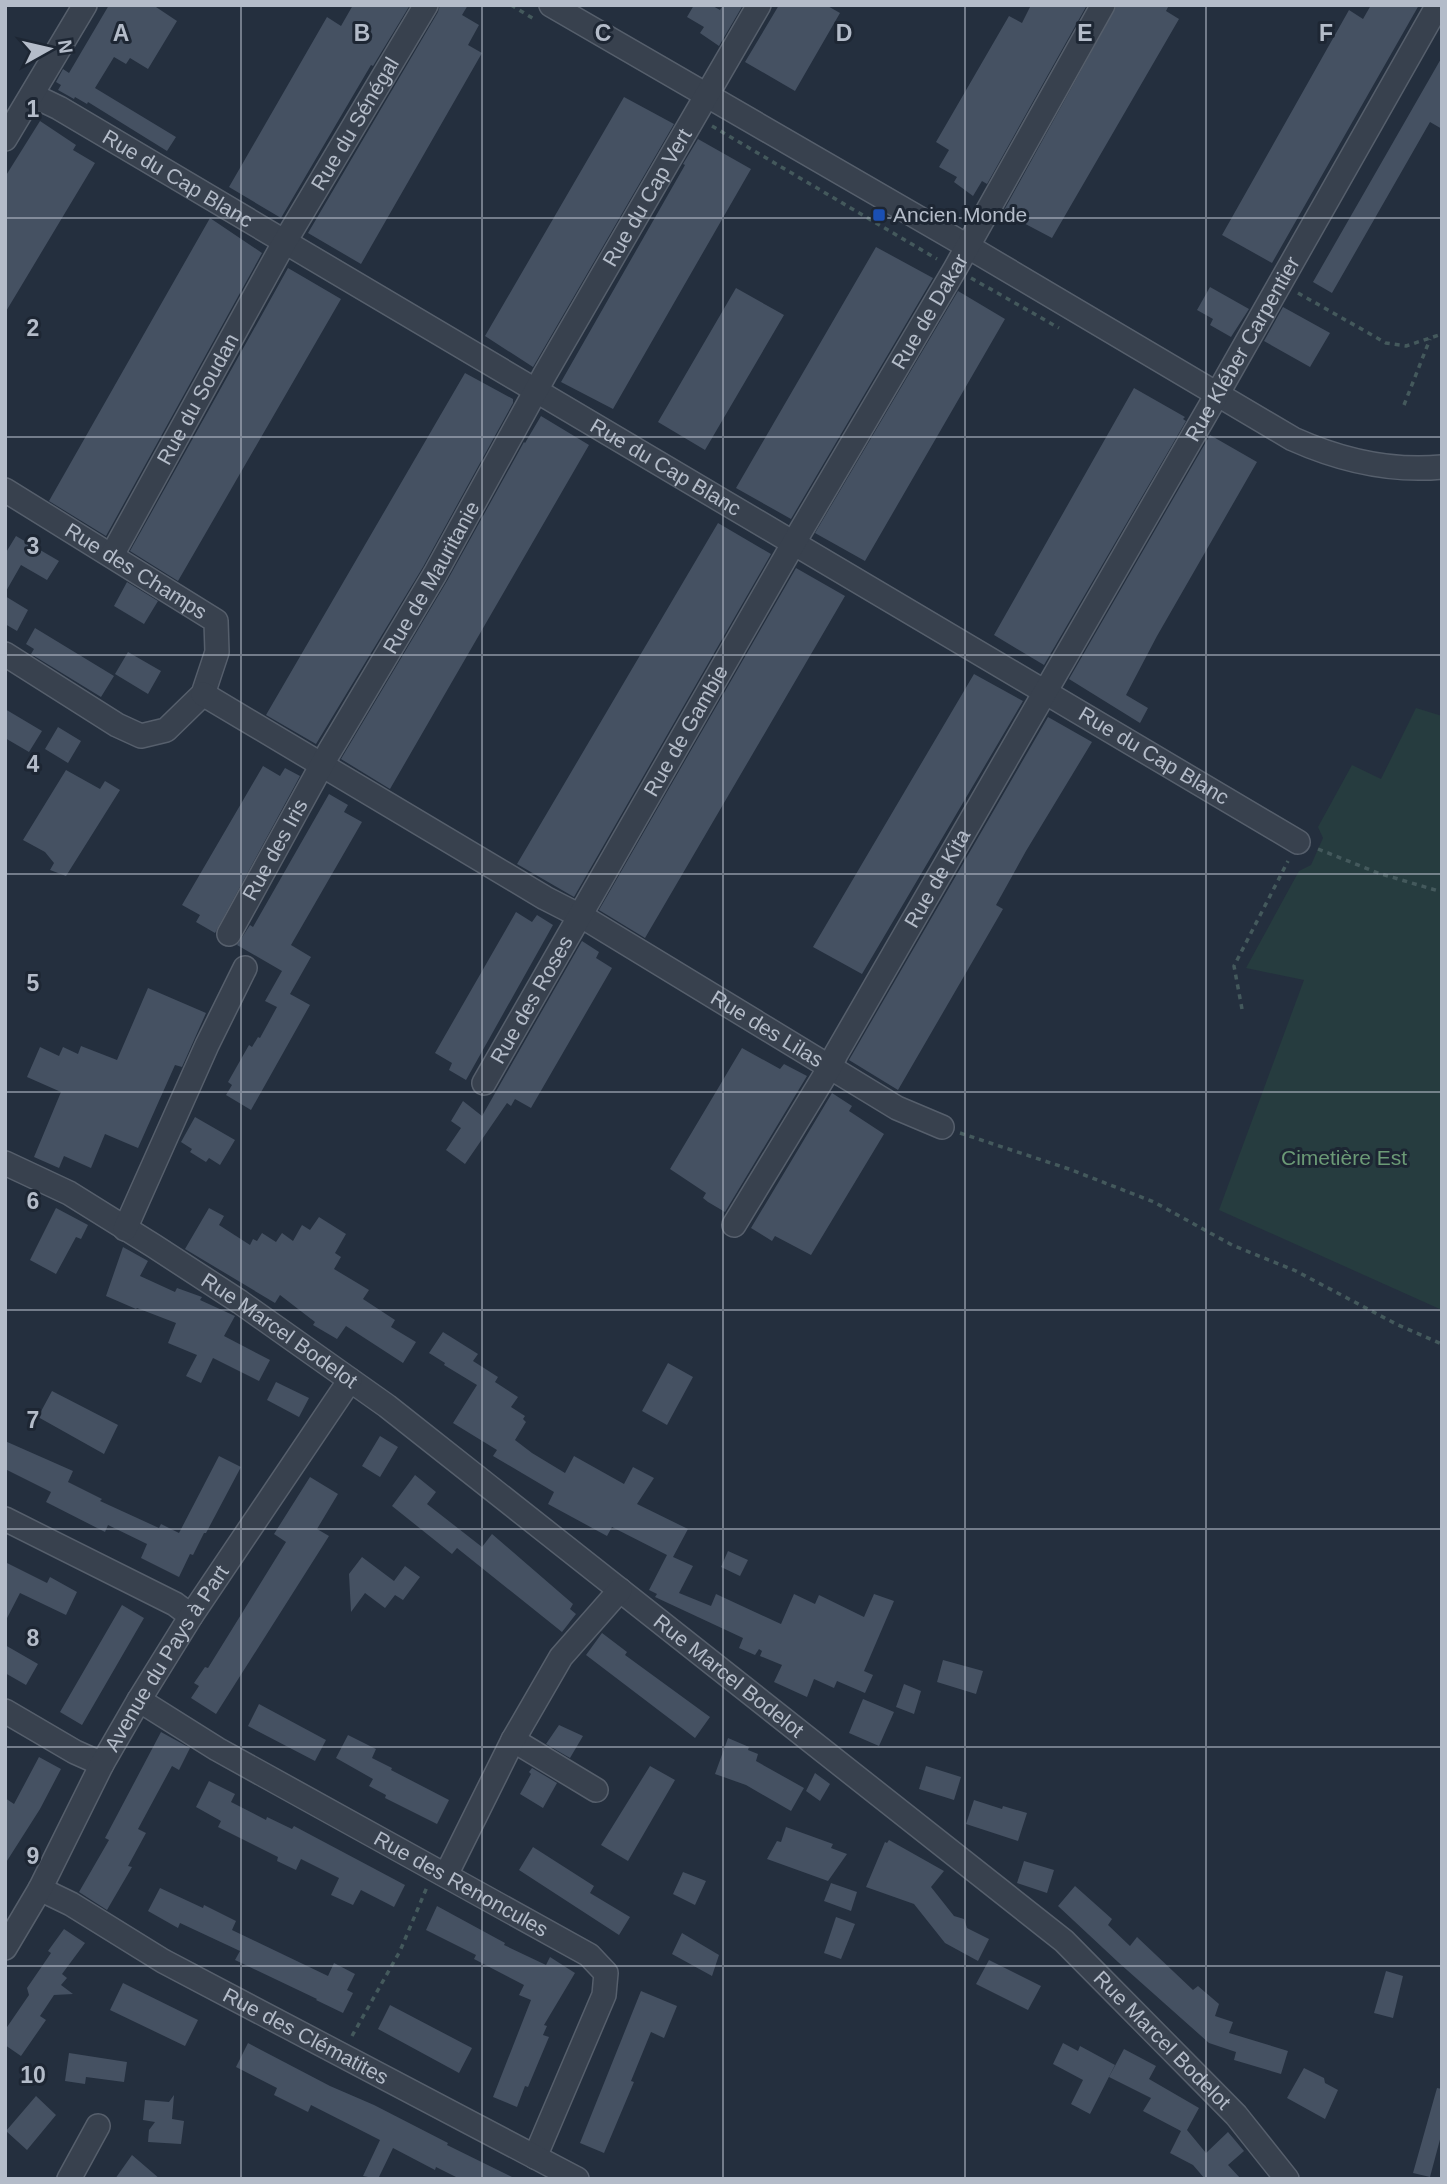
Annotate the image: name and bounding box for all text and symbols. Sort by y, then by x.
north arrow [14,14,84,84]
text: A [113,20,129,46]
text: B [354,20,370,46]
text: C [595,20,611,46]
text: D [836,20,852,46]
text: E [1077,20,1093,46]
text: F [1319,20,1333,46]
text: N [54,38,77,55]
street label: Rue du Sénégal [306,53,403,194]
text: 1 [27,96,40,122]
street label: Rue du Cap Vert [598,124,696,270]
street label: Rue du Cap Blanc [99,125,257,232]
place label: Ancien Monde [893,203,1027,226]
marker: Ancien Monde [871,207,887,223]
street label: Rue de Dakar [887,250,972,373]
street label: Rue Kléber Carpentier [1180,252,1304,445]
text: 2 [27,315,39,341]
street label: Rue du Soudan [152,329,243,468]
street label: Rue du Cap Blanc [587,414,745,520]
street label: Rue de Mauritanie [378,497,484,658]
street label: Rue des Champs [61,518,211,623]
text: 3 [27,533,39,559]
street label: Rue de Gambie [639,661,732,800]
street label: Rue du Cap Blanc [1075,702,1233,809]
text: 4 [27,751,40,777]
street label: Rue des Iris [238,795,312,904]
street label: Rue de Kita [900,825,975,931]
street label: Rue des Roses [486,931,577,1068]
text: 5 [27,970,40,996]
street label: Rue des Lilas [707,986,828,1071]
park label: Cimetière Est [1281,1146,1407,1169]
text: 6 [27,1188,39,1214]
street label: Rue Marcel Bodelot [197,1268,362,1392]
text: 7 [27,1407,39,1433]
street label: Avenue du Pays à Part [100,1561,233,1755]
street label: Rue Marcel Bodelot [649,1609,809,1742]
text: 8 [27,1625,40,1651]
street label: Rue des Renoncules [370,1826,552,1941]
text: 9 [27,1843,39,1869]
street label: Rue Marcel Bodelot [1089,1966,1236,2114]
street label: Rue des Clématites [220,1983,392,2089]
text: 10 [20,2062,46,2088]

